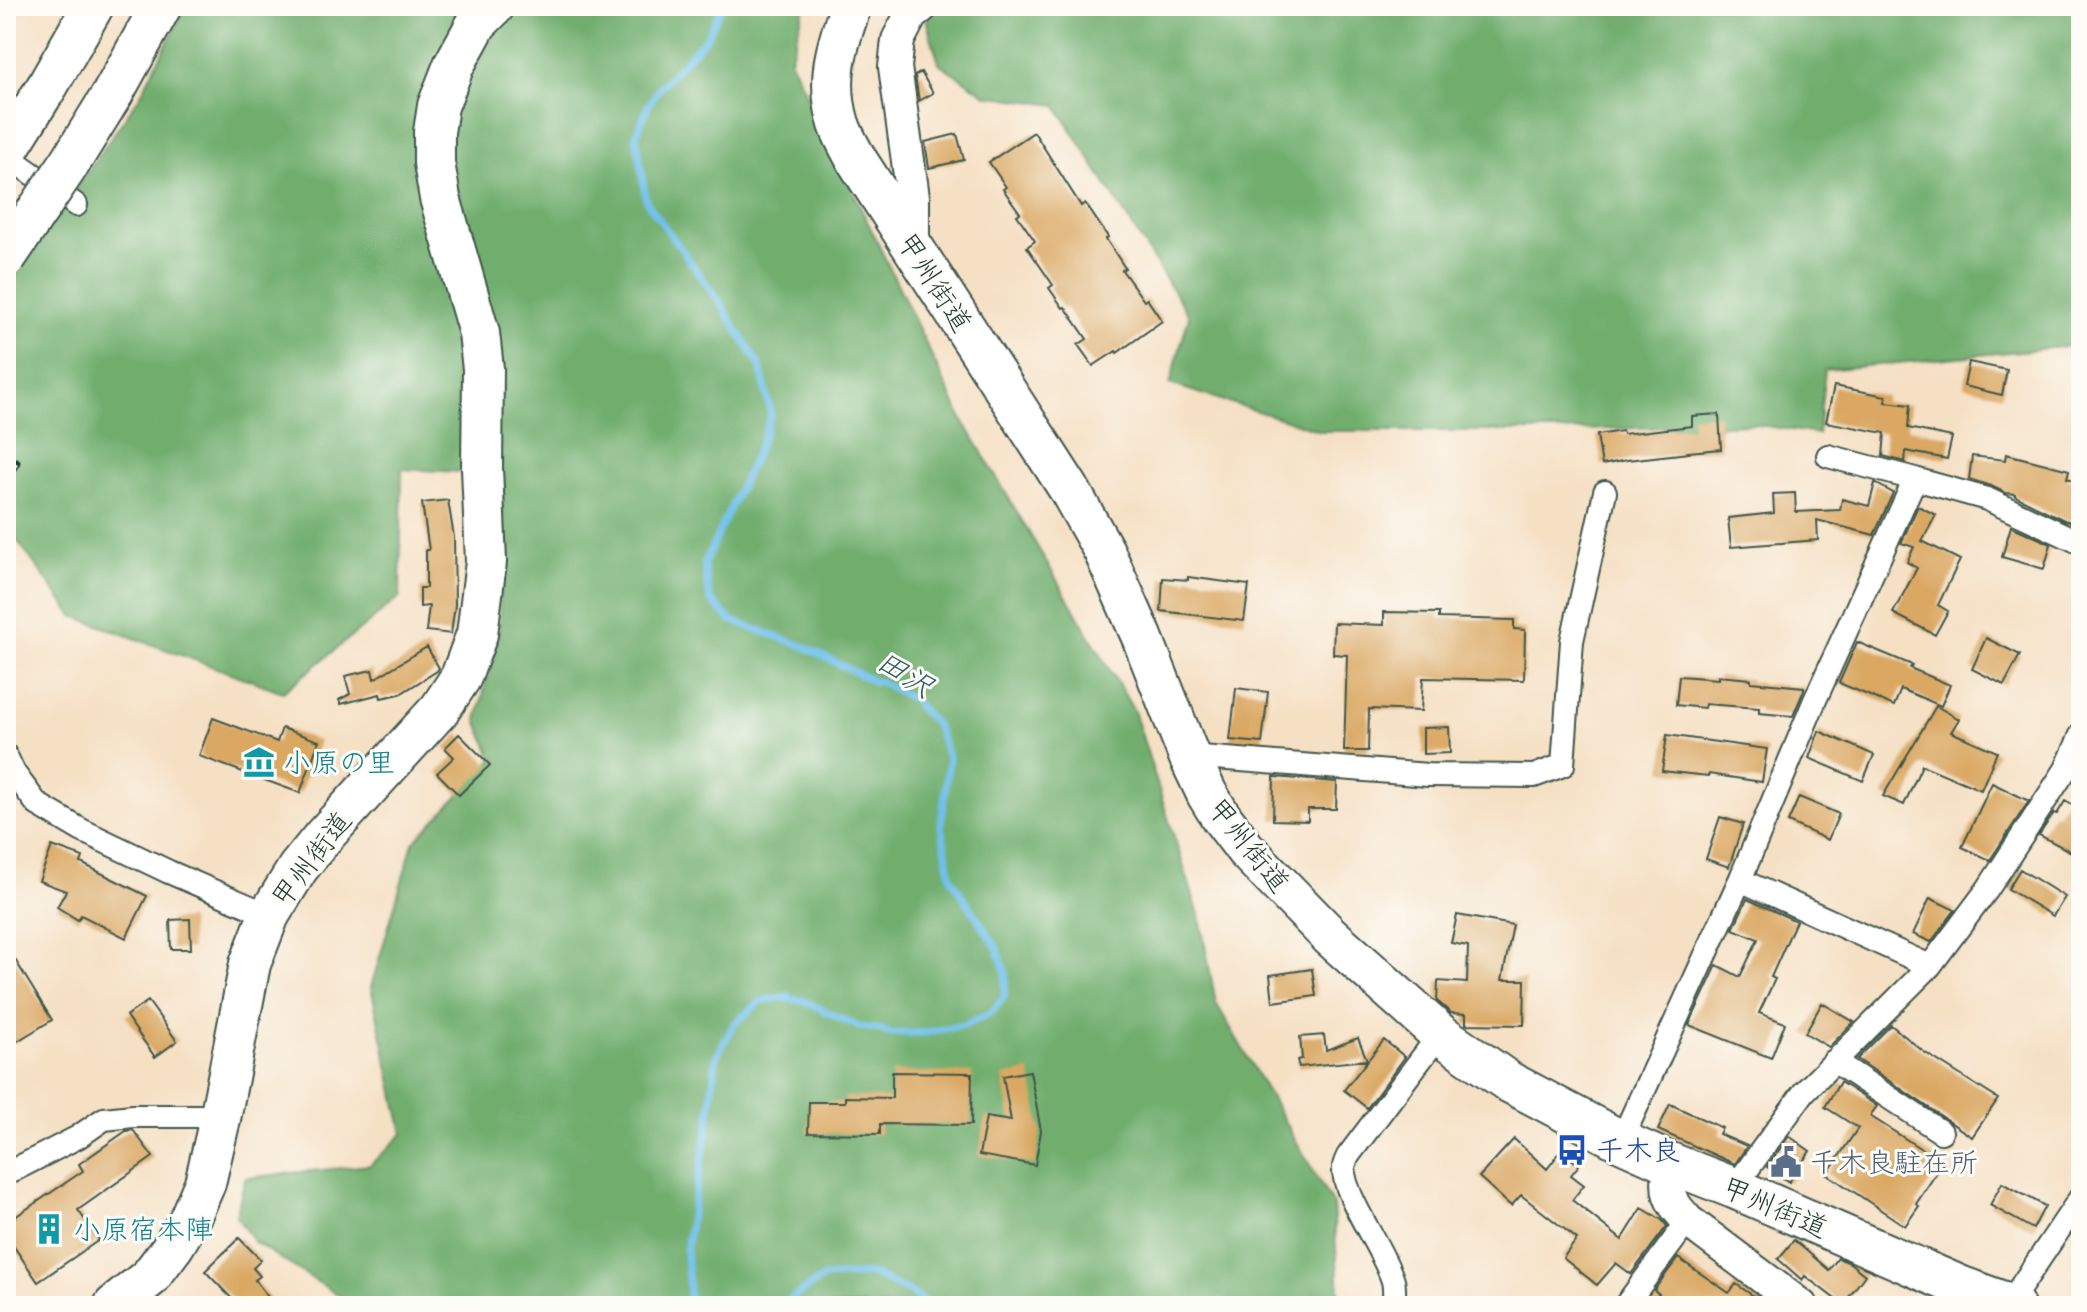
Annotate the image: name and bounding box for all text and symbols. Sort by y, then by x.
street label: 甲州街道 [884,226,980,342]
water label: 田沢 [866,642,941,712]
museum icon: 小原の里 [242,745,276,779]
place label: 小原の里 [283,745,395,786]
street label: 甲州街道 [1195,791,1297,904]
street label: 甲州街道 [264,804,364,918]
bus stop icon: 千木良 [1555,1133,1589,1167]
place label: 千木良 [1596,1133,1680,1174]
public building icon: 千木良駐在所 [1769,1145,1803,1179]
place label: 千木良駐在所 [1810,1145,1978,1186]
street label: 甲州街道 [1714,1169,1833,1251]
building icon: 小原宿本陣 [32,1212,66,1246]
place label: 小原宿本陣 [73,1212,213,1253]

